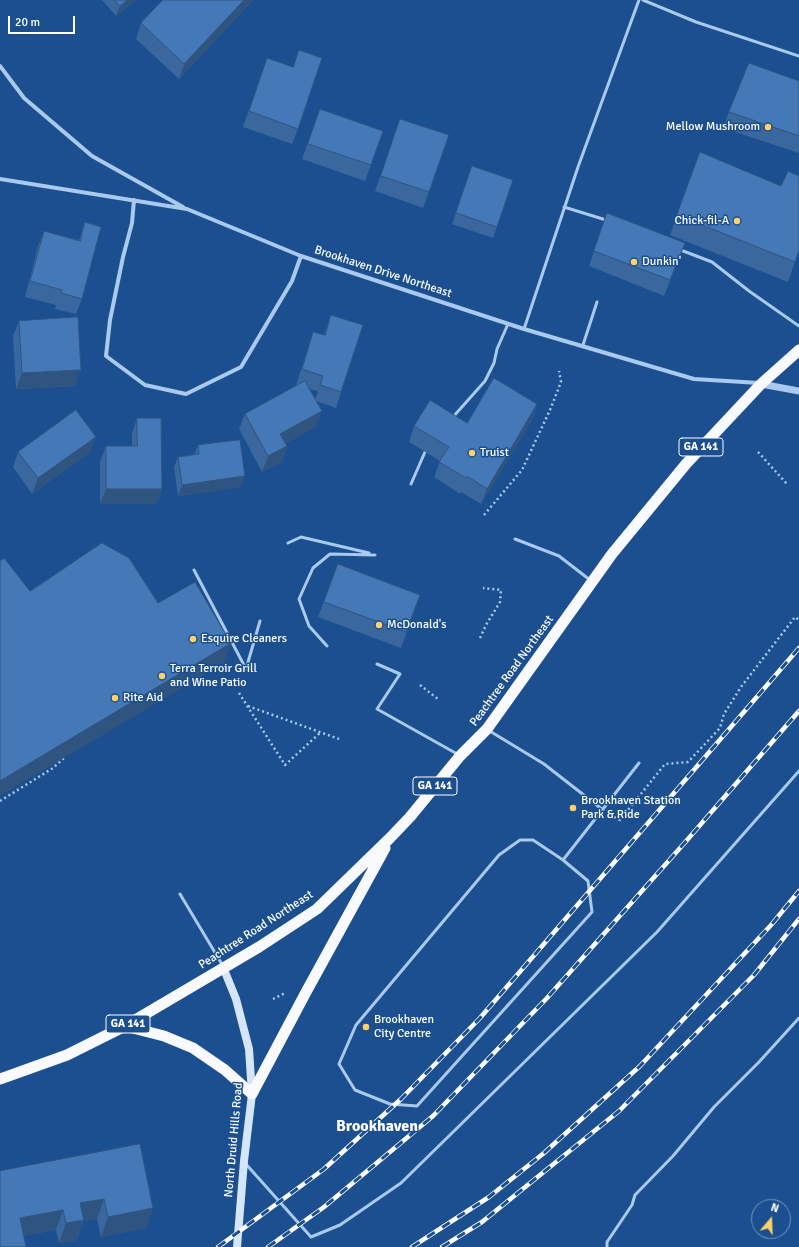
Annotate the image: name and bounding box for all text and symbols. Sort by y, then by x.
scale bar [10,8,77,34]
text: 20 m [15,15,40,30]
place label: Mellow Mushroom [666,120,760,134]
marker: Mellow Mushroom [763,122,773,132]
place label: Chick-fil-A [674,214,729,228]
marker: Chick-fil-A [732,216,742,226]
street label: Brookhaven Drive Northeast [313,243,453,301]
place label: Dunkin' [642,255,681,269]
marker: Dunkin' [629,257,639,267]
road number: GA 141 [679,438,723,456]
place label: Truist [480,446,509,460]
marker: Truist [467,448,477,458]
street label: Peachtree Road Northeast [467,613,557,729]
place label: McDonald's [387,618,447,632]
marker: McDonald's [374,620,384,630]
place label: Esquire Cleaners [201,632,287,646]
marker: Esquire Cleaners [188,634,198,644]
place label: Terra Terroir Grill and Wine Patio [170,662,257,690]
marker: Terra Terroir Grill and Wine Patio [157,671,167,681]
place label: Rite Aid [123,691,163,705]
marker: Rite Aid [110,693,120,703]
road number: GA 141 [413,777,457,795]
place label: Brookhaven Station Park & Ride [581,794,681,822]
marker: Brookhaven Station Park & Ride [568,803,578,813]
street label: Peachtree Road Northeast [196,888,316,972]
place label: Brookhaven City Centre [374,1013,434,1041]
road number: GA 141 [106,1015,150,1033]
marker: Brookhaven City Centre [361,1022,371,1032]
street label: North Druid Hills Road [222,1082,246,1198]
district label: Brookhaven [336,1117,418,1137]
north arrow [751,1199,791,1239]
text: N [769,1201,780,1216]

